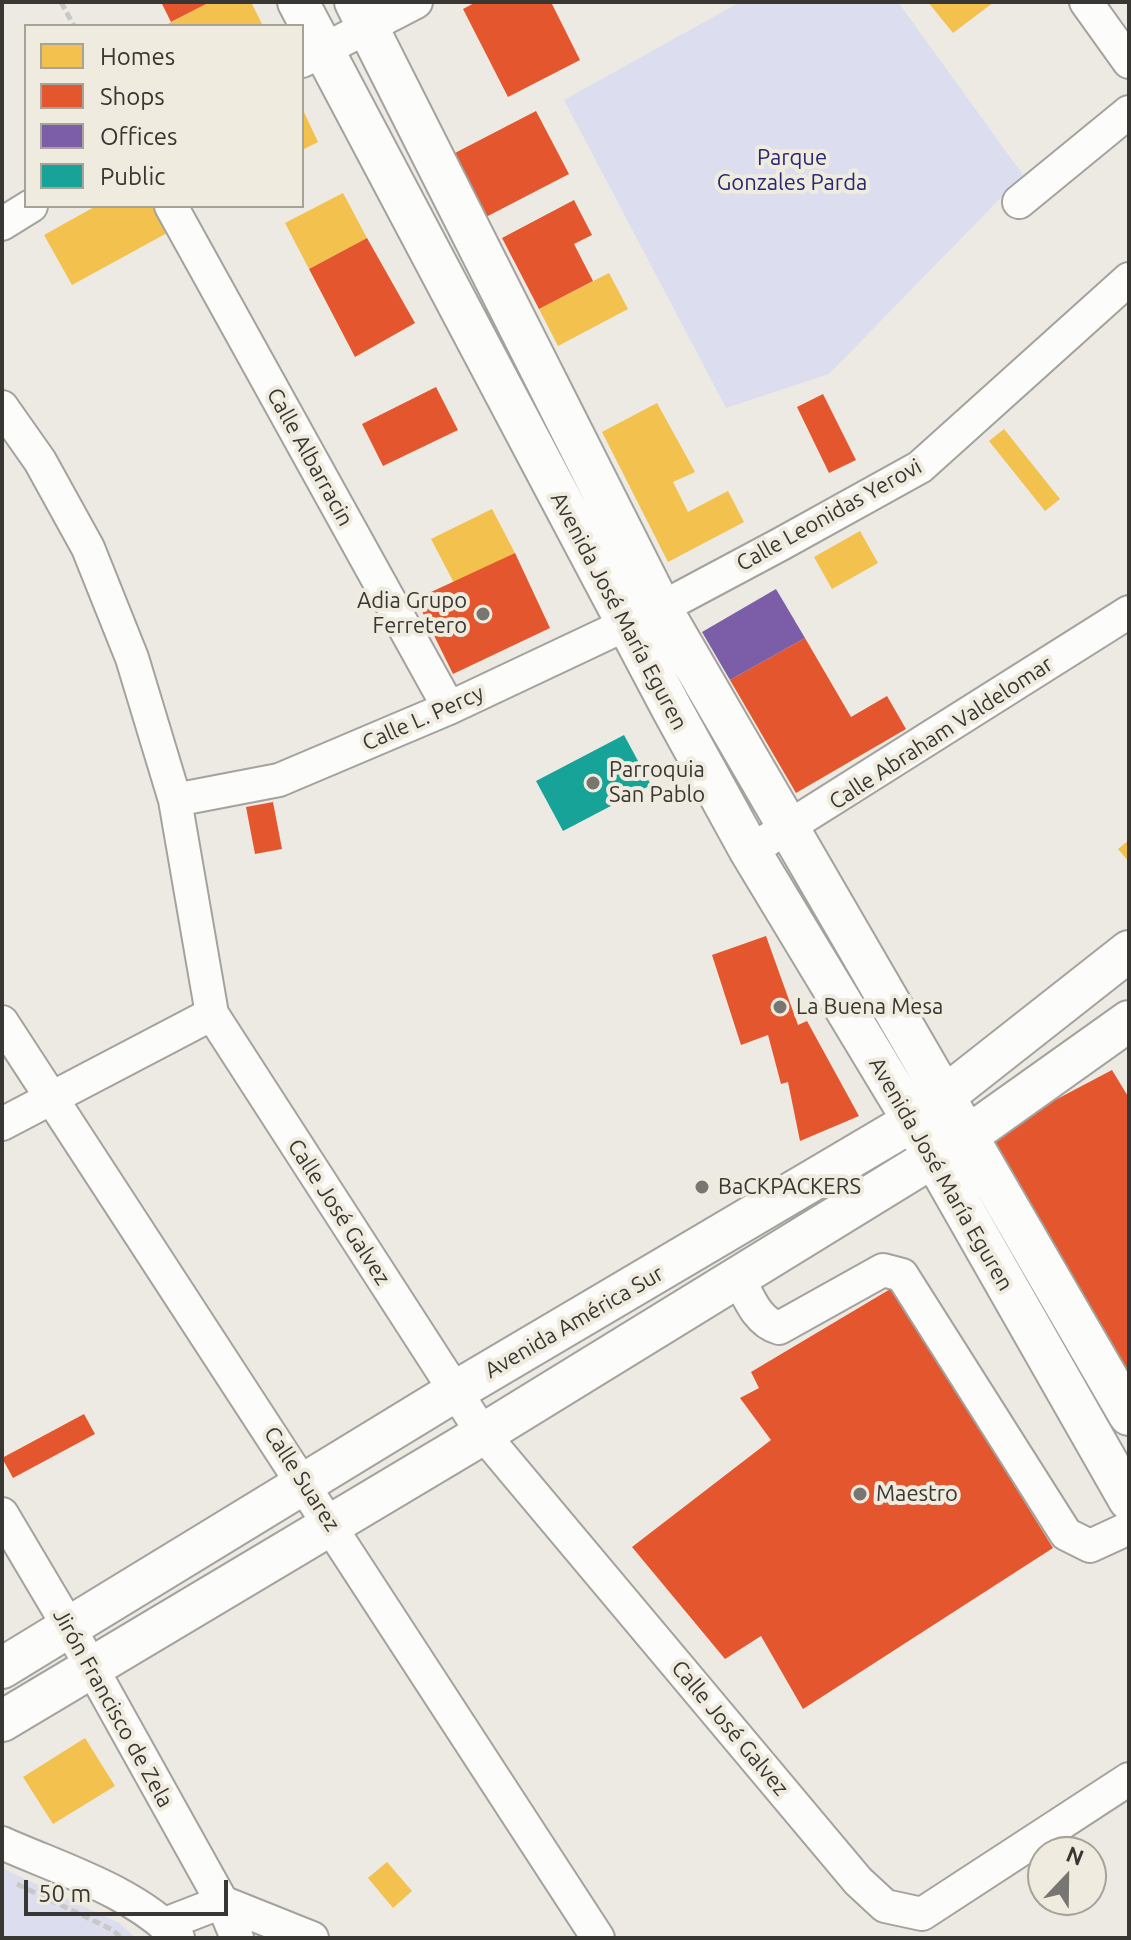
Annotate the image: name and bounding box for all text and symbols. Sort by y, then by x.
legend [24,24,304,208]
text: Homes [100,43,175,70]
text: Shops [100,83,165,110]
text: Offices [100,123,178,150]
park label: Parque Gonzales Parda [717,145,867,196]
text: Public [100,163,165,190]
street label: Calle Albarracin [261,383,359,531]
street label: Calle Leonidas Yerovi [732,453,926,577]
street label: Avenida José María Eguren [545,488,693,734]
place label: Adia Grupo Ferretero [357,588,467,640]
marker: Adia Grupo Ferretero [474,605,492,623]
street label: Calle Abraham Valdelomar [824,651,1058,815]
street label: Calle L. Percy [358,680,488,756]
place label: Parroquia San Pablo [609,757,705,808]
marker: Parroquia San Pablo [584,774,602,792]
place label: La Buena Mesa [796,994,943,1020]
marker: La Buena Mesa [771,998,789,1016]
street label: Avenida José María Eguren [863,1053,1019,1295]
street label: Calle José Galvez [282,1134,396,1290]
place label: BaCKPACKERS [718,1174,861,1200]
marker: BaCKPACKERS [693,1178,711,1196]
street label: Avenida América Sur [480,1260,668,1384]
street label: Calle Suarez [258,1422,346,1536]
place label: Maestro [876,1481,958,1507]
marker: Maestro [851,1485,869,1503]
street label: Jirón Francisco de Zela [47,1604,179,1812]
street label: Calle José Galvez [666,1655,794,1801]
north arrow [1027,1836,1107,1916]
text: N [1063,1840,1088,1870]
scale bar [28,1864,232,1914]
text: 50 m [38,1880,91,1907]

